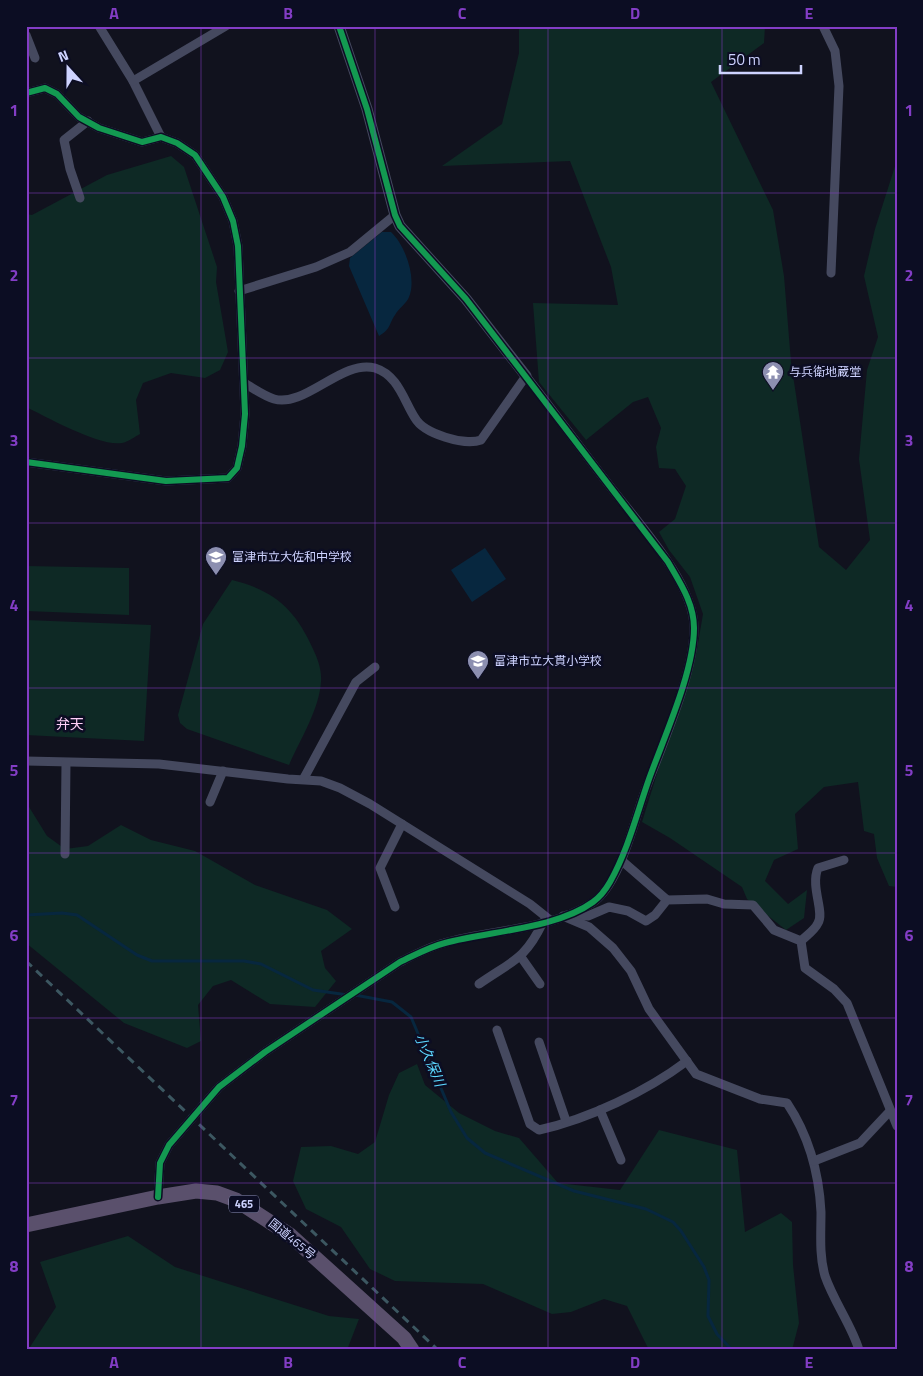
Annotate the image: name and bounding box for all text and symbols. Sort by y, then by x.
text: A [109,1,119,25]
text: B [283,1,293,25]
text: C [458,1,467,25]
text: D [630,1,640,25]
text: E [805,1,814,25]
north arrow [42,42,92,92]
scale bar [720,42,802,74]
text: N [55,44,71,67]
text: 50 m [728,48,761,71]
text: 1 [10,98,18,122]
text: 1 [905,98,913,122]
text: 2 [10,263,18,287]
text: 2 [905,263,913,287]
temple icon: 与兵衛地蔵堂 [761,360,785,391]
place label: 与兵衛地蔵堂 [789,362,861,381]
text: 3 [10,428,18,452]
text: 3 [905,428,913,452]
school or university icon: 富津市立大佐和中学校 [204,545,228,576]
place label: 富津市立大佐和中学校 [232,547,352,566]
text: 4 [10,593,19,617]
text: 4 [905,593,914,617]
school or university icon: 富津市立大貫小学校 [466,649,490,680]
place label: 富津市立大貫小学校 [494,651,602,670]
district label: 弁天 [56,713,84,734]
text: 5 [10,758,19,782]
text: 5 [905,758,914,782]
text: 6 [10,923,19,947]
text: 6 [905,923,914,947]
water label: 小久保川 [410,1030,452,1092]
text: 7 [10,1088,18,1112]
text: 7 [905,1088,913,1112]
road number: 465 [229,1196,259,1212]
street label: 国道465号 [265,1214,320,1264]
text: 8 [10,1254,19,1278]
text: 8 [905,1254,914,1278]
text: A [109,1350,119,1374]
text: B [283,1350,293,1374]
text: C [458,1350,467,1374]
text: D [630,1350,640,1374]
text: E [805,1350,814,1374]

